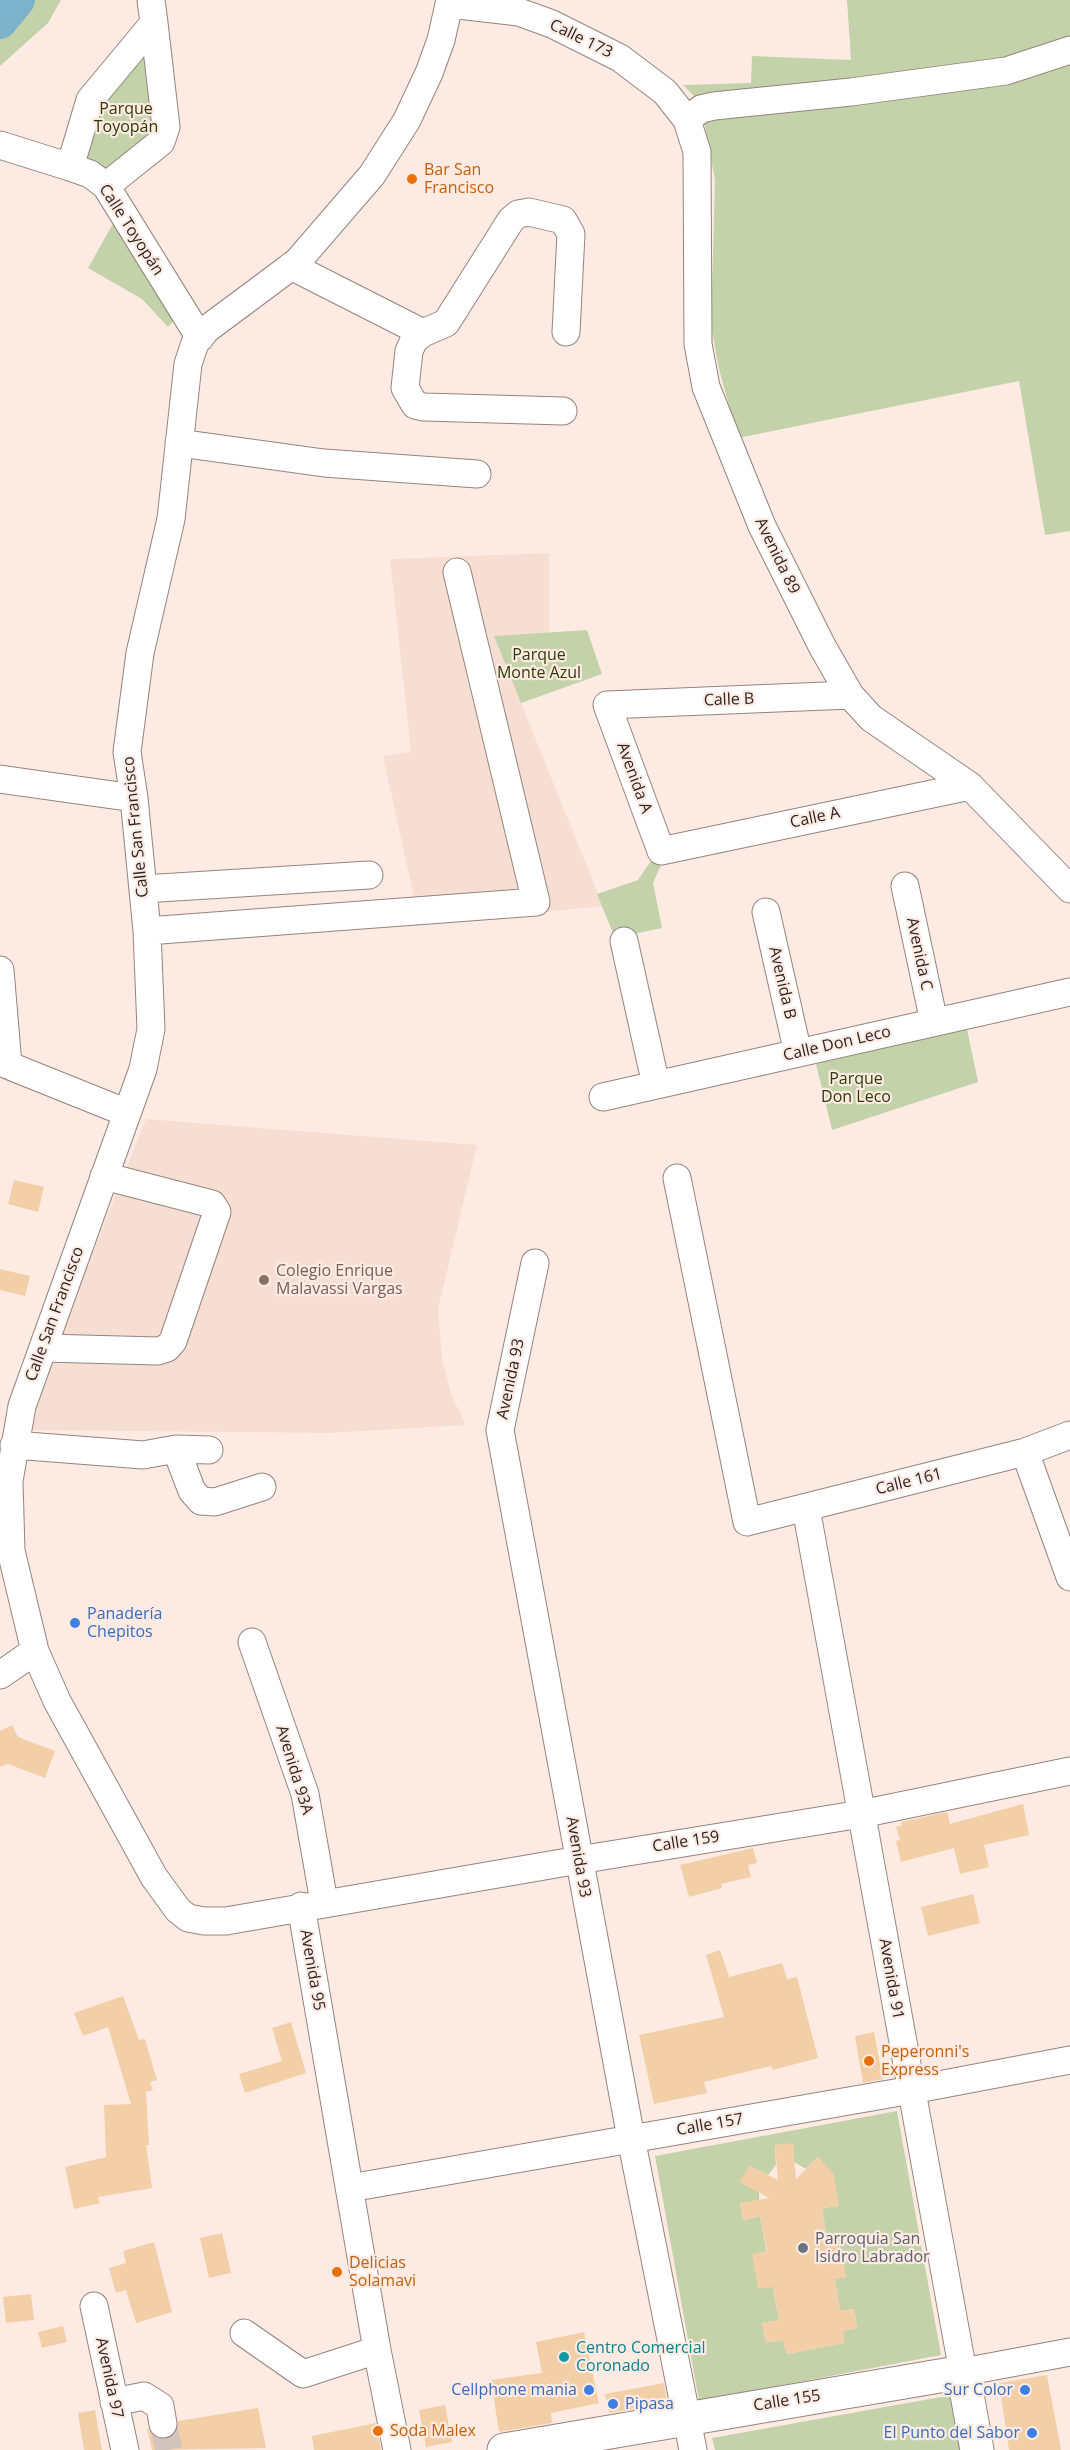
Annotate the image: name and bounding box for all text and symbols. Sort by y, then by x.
street label: Calle 173 [546,16,616,62]
park label: Parque Toyopán [94,99,158,137]
place label: Bar San Francisco [424,160,494,198]
marker: Bar San Francisco [405,172,419,186]
street label: Calle Toyopán [94,181,168,279]
street label: Avenida 89 [750,515,804,597]
park label: Parque Monte Azul [497,645,581,683]
street label: Calle B [703,690,755,710]
street label: Avenida A [612,740,656,816]
street label: Calle San Francisco [119,755,153,899]
street label: Calle A [788,803,842,833]
street label: Avenida C [902,916,936,992]
street label: Avenida B [764,945,800,1021]
street label: Calle Don Leco [781,1022,893,1066]
park label: Parque Don Leco [821,1069,891,1107]
street label: Calle San Francisco [22,1244,88,1384]
place label: Colegio Enrique Malavassi Vargas [276,1261,403,1299]
marker: Colegio Enrique Malavassi Vargas [257,1273,271,1287]
street label: Avenida 93 [493,1337,529,1421]
street label: Calle 161 [874,1465,944,1499]
place label: Panadería Chepitos [87,1604,162,1642]
marker: Panadería Chepitos [68,1616,82,1630]
street label: Avenida 93A [271,1723,317,1817]
street label: Avenida 93 [561,1815,595,1899]
street label: Calle 159 [651,1827,721,1857]
street label: Avenida 95 [295,1928,329,2012]
street label: Avenida 91 [874,1937,908,2021]
place label: Peperonni's Express [881,2042,969,2080]
marker: Peperonni's Express [862,2054,876,2068]
street label: Calle 157 [675,2110,745,2140]
place label: Parroquia San Isidro Labrador [815,2229,930,2267]
marker: Parroquia San Isidro Labrador [796,2241,810,2255]
place label: Delicias Solamavi [349,2253,416,2291]
marker: Delicias Solamavi [330,2265,344,2279]
street label: Avenida 97 [91,2336,127,2420]
place label: Centro Comercial Coronado [576,2338,706,2376]
marker: Centro Comercial Coronado [557,2350,571,2364]
place label: Cellphone mania [451,2380,577,2400]
place label: Sur Color [944,2380,1013,2400]
marker: Cellphone mania [582,2383,596,2397]
marker: Sur Color [1018,2383,1032,2397]
street label: Calle 155 [752,2386,822,2416]
place label: Pipasa [625,2394,674,2414]
marker: Pipasa [606,2397,620,2411]
place label: Soda Malex [390,2421,476,2441]
place label: El Punto del Sabor [884,2423,1020,2443]
marker: Soda Malex [371,2424,385,2438]
marker: El Punto del Sabor [1025,2426,1039,2440]

